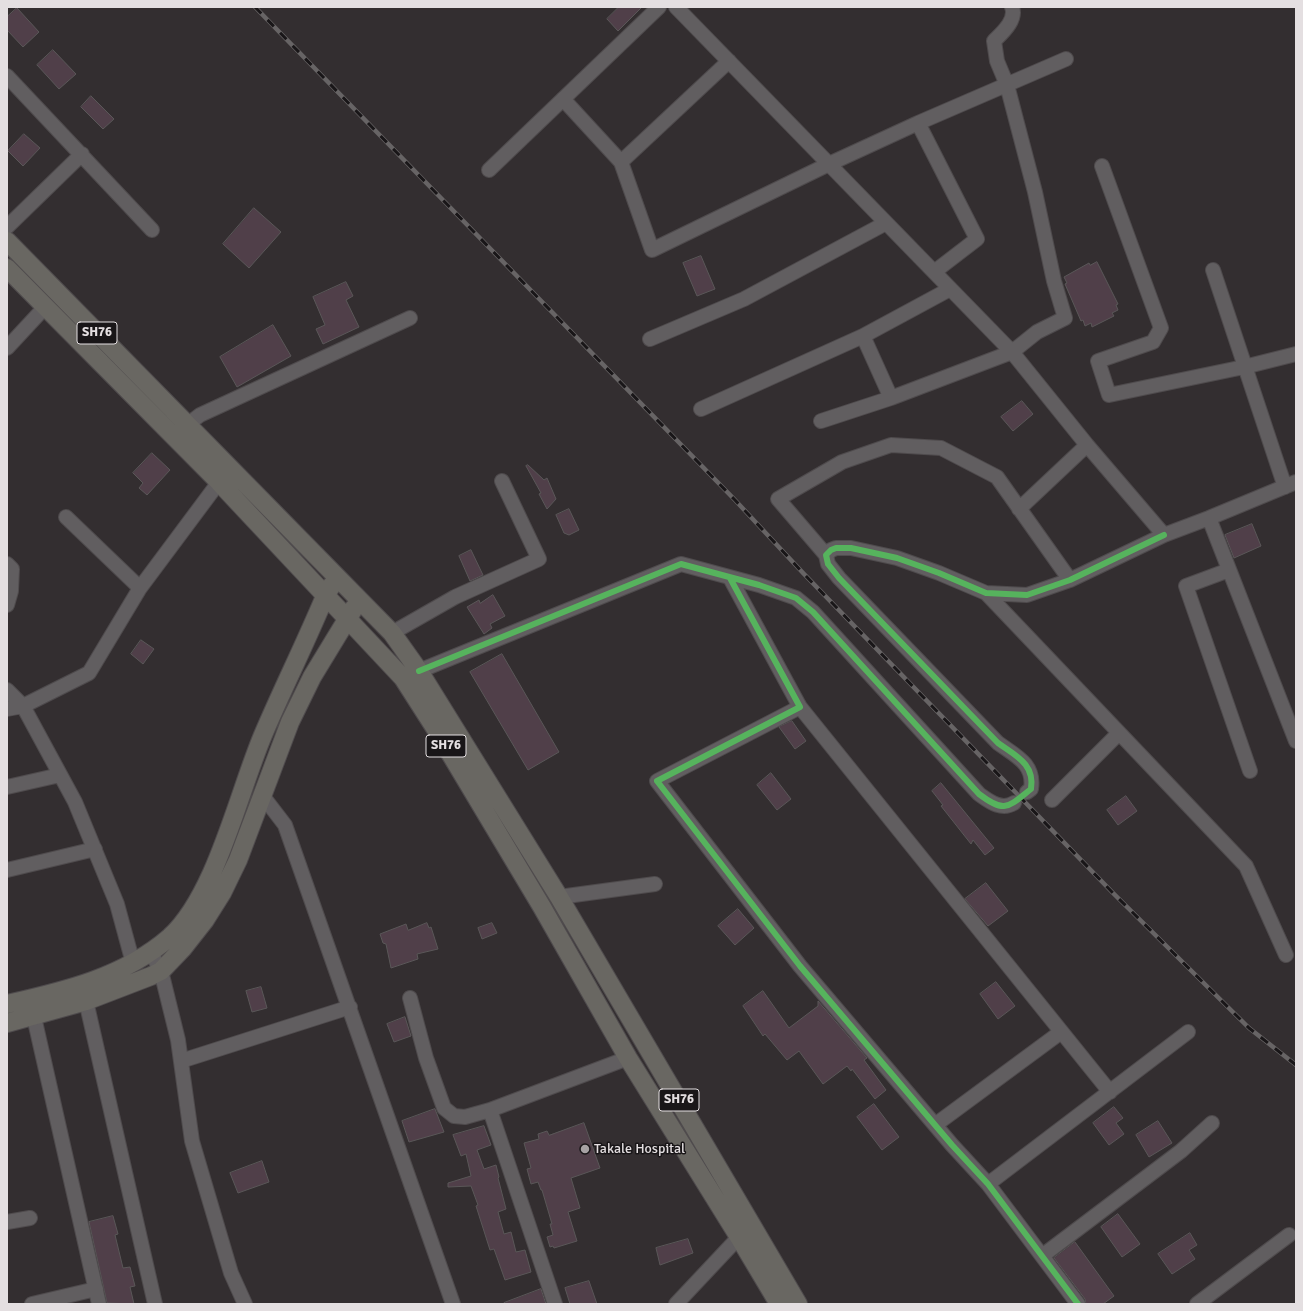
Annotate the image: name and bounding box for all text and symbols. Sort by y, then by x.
road number: SH76 [77,322,117,344]
road number: SH76 [426,735,466,757]
road number: SH76 [659,1089,699,1111]
place label: Takale Hospital [594,1141,685,1157]
marker: Takale Hospital [579,1143,591,1155]

